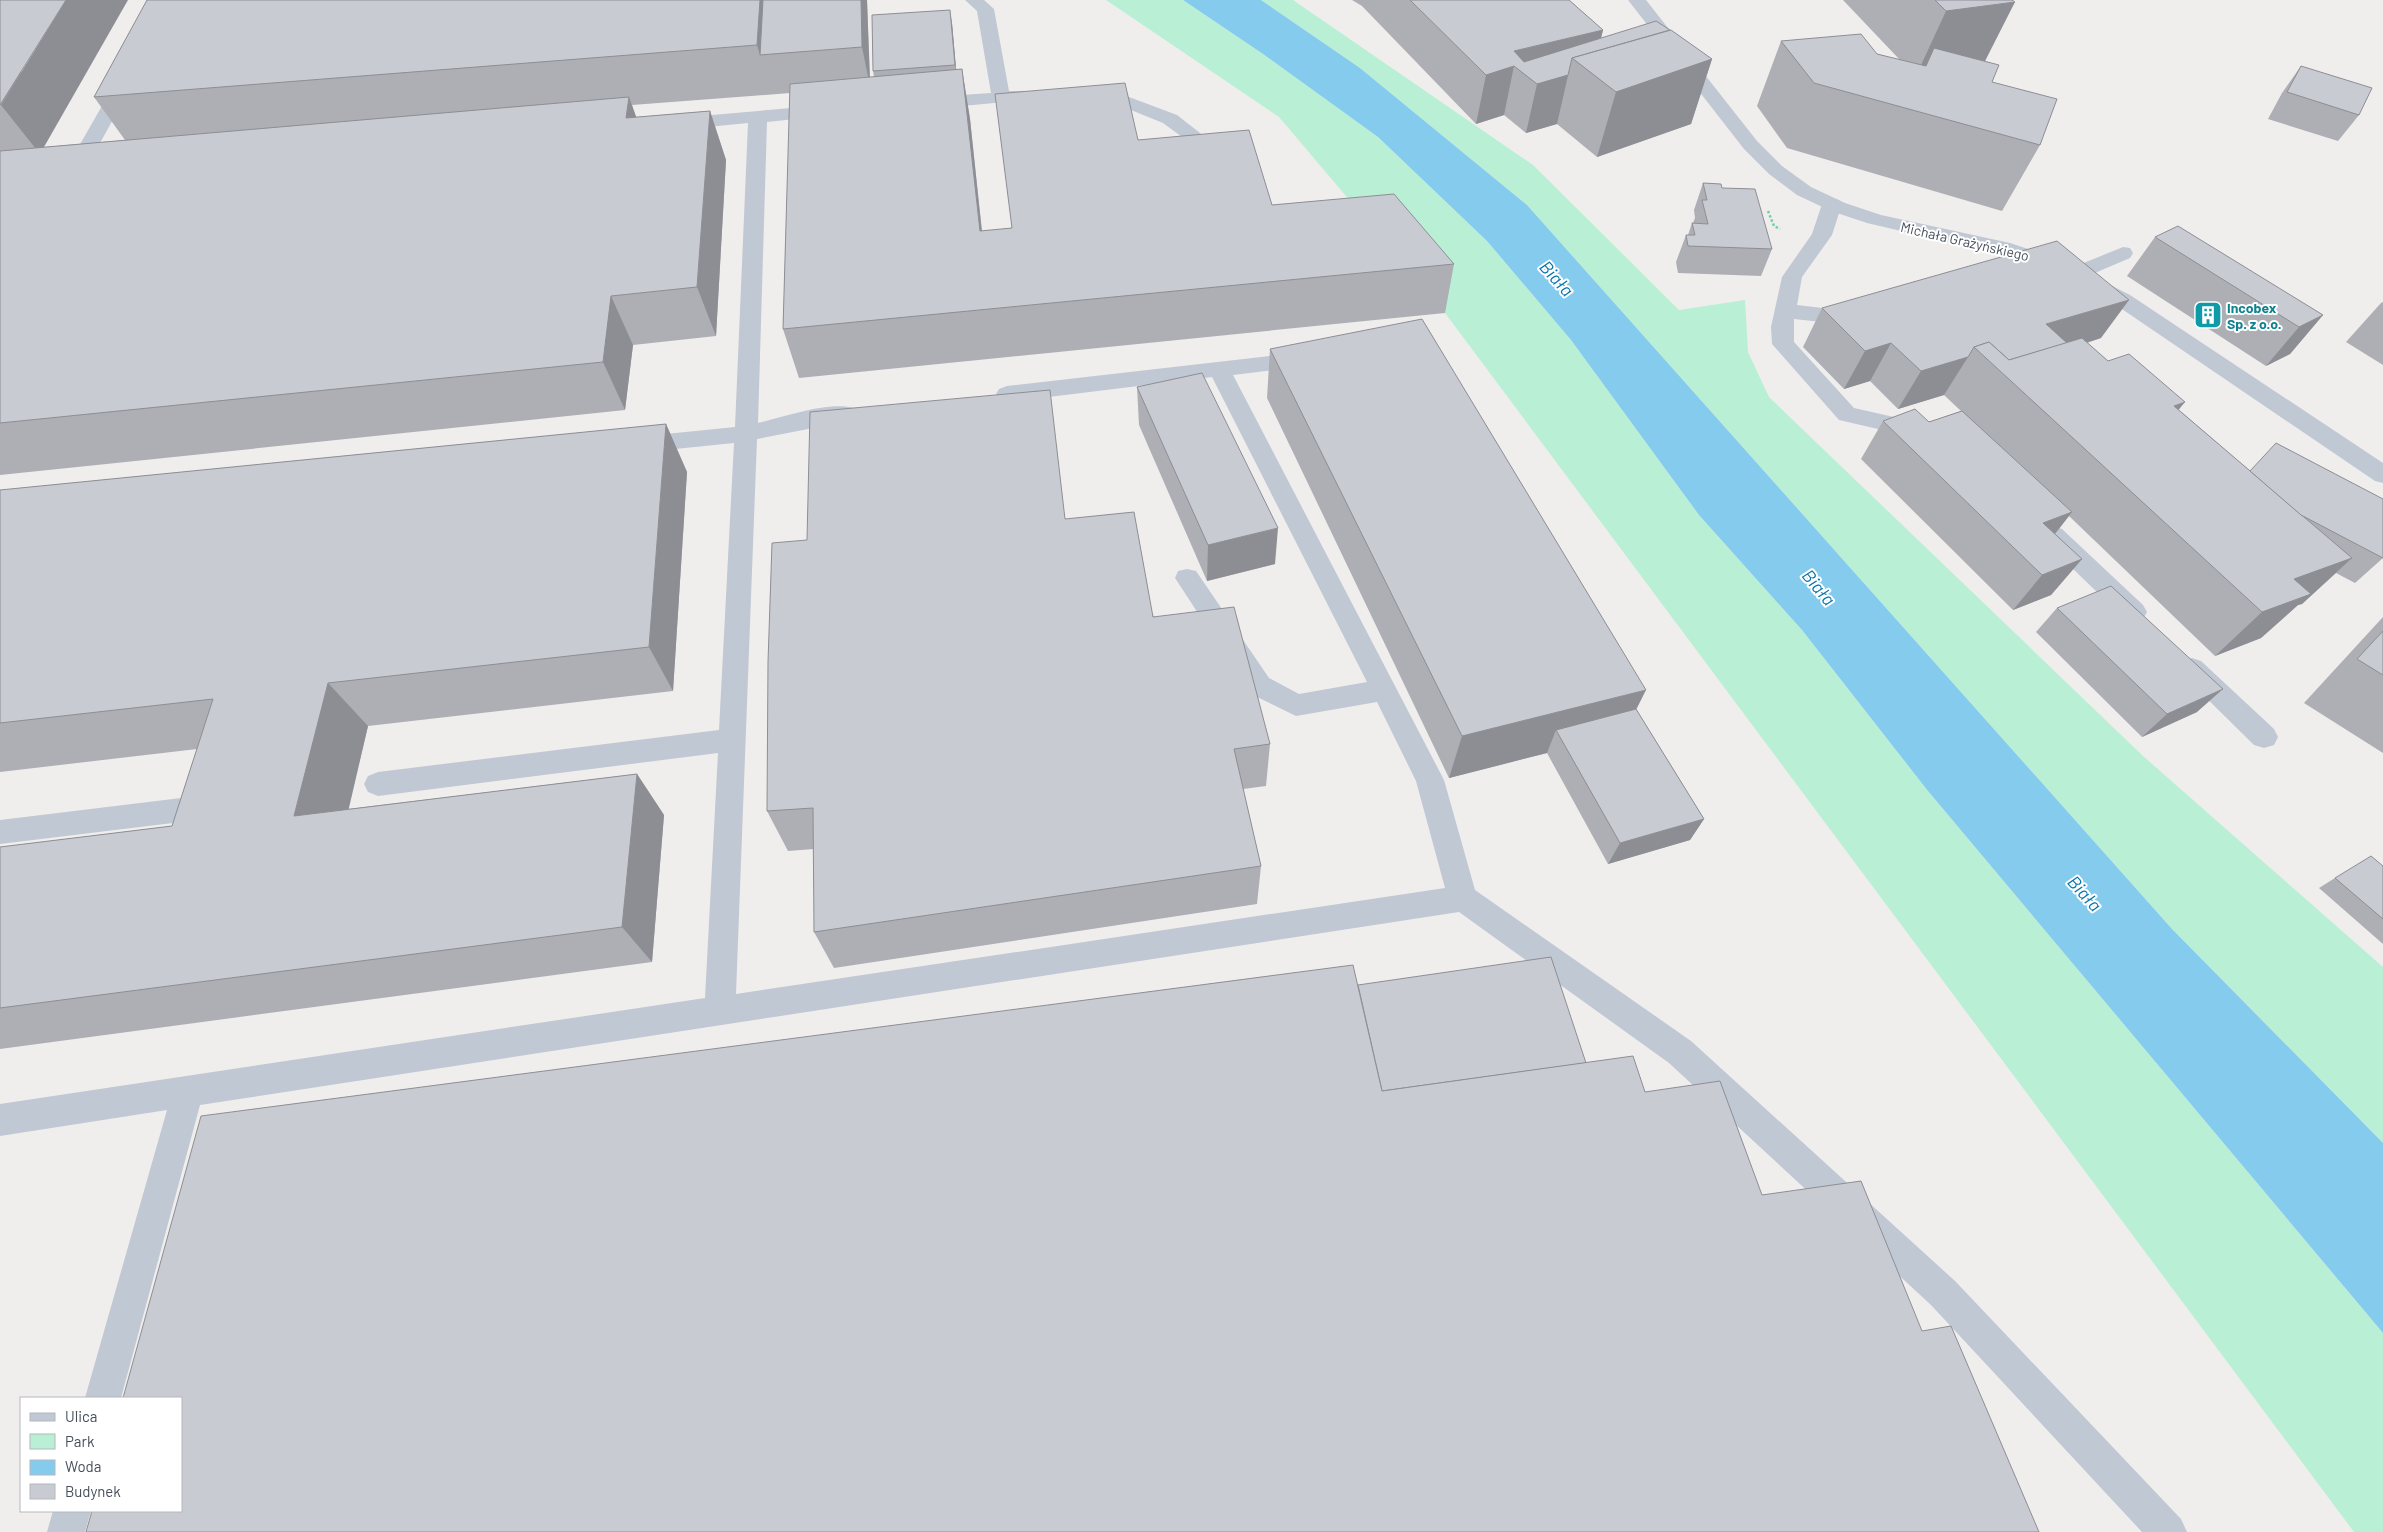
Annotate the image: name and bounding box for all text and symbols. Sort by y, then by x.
street label: Michała Grażyńskiego [1899,218,2031,264]
water label: Biała [1535,256,1579,300]
place label: Incobex Sp. z o.o. [2227,299,2282,332]
building icon: Incobex Sp. z o.o. [2193,300,2223,330]
water label: Biała [1798,564,1840,610]
water label: Biała [2063,871,2107,915]
legend [20,1397,182,1512]
text: Ulica [65,1407,97,1425]
text: Park [65,1432,95,1450]
text: Woda [65,1457,101,1475]
text: Budynek [65,1482,121,1500]

